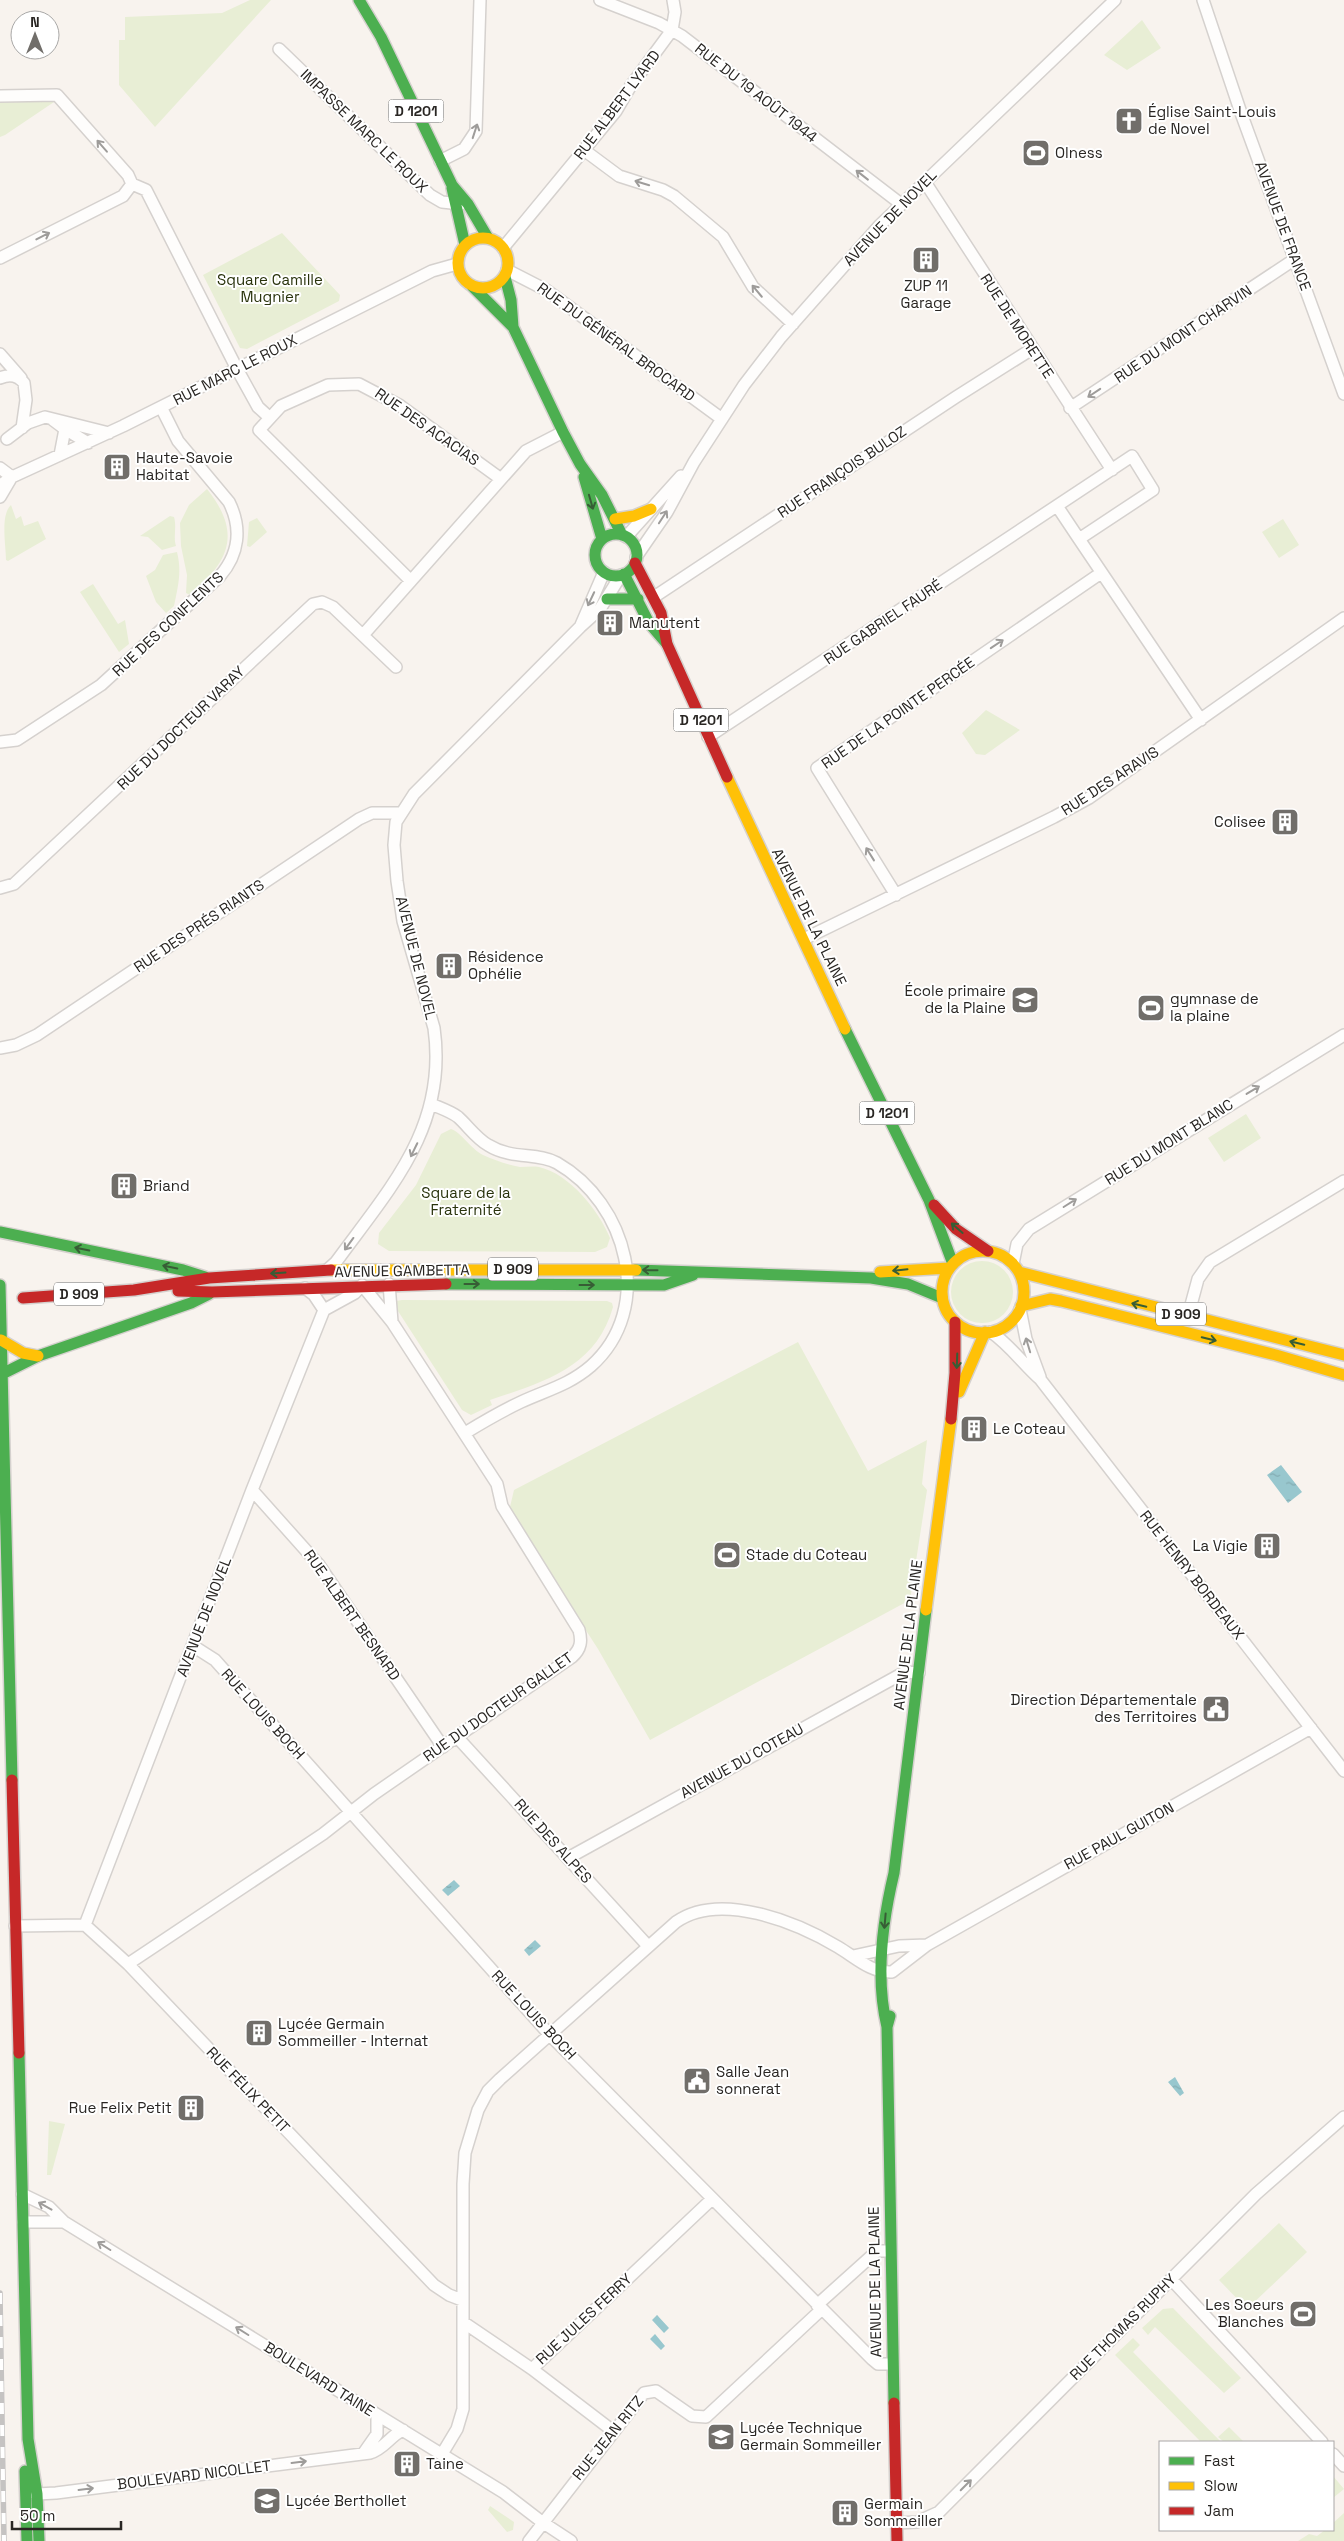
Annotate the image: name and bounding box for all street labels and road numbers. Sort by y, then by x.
street label: RUE DU 19 AOÛT 1944 [691,39,821,146]
street label: RUE ALBERT LYARD [569,46,664,163]
street label: IMPASSE MARC LE ROUX [297,65,432,197]
road number: D 1201 [388,100,444,122]
street label: AVENUE DE FRANCE [1251,159,1316,293]
street label: AVENUE DE NOVEL [839,166,940,270]
street label: RUE DE MORETTE [976,270,1058,382]
street label: RUE DU GÉNÉRAL BROCARD [534,278,699,405]
street label: RUE DU MONT CHARVIN [1110,280,1255,387]
street label: RUE MARC LE ROUX [170,330,300,409]
street label: RUE DES ACACIAS [371,384,483,470]
street label: RUE FRANÇOIS BULOZ [774,421,910,522]
street label: RUE DES CONFLENTS [108,567,227,680]
street label: RUE GABRIEL FAURÉ [820,575,946,668]
street label: RUE DE LA POINTE PERCÉE [818,652,978,773]
street label: RUE DU DOCTEUR VARAY [113,662,248,794]
road number: D 1201 [674,708,728,732]
street label: RUE DES ARAVIS [1057,742,1162,819]
street label: AVENUE DE LA PLAINE [768,845,851,989]
street label: RUE DES PRÉS RIANTS [130,875,268,976]
street label: AVENUE DE NOVEL [392,894,441,1022]
street label: RUE DU MONT BLANC [1101,1094,1237,1189]
road number: D 1201 [860,1102,914,1124]
road number: D 909 [488,1258,538,1280]
street label: AVENUE GAMBETTA [334,1260,470,1281]
road number: D 909 [54,1282,104,1306]
road number: D 909 [1156,1302,1206,1326]
street label: RUE HENRY BORDEAUX [1136,1506,1249,1643]
street label: RUE ALBERT BESNARD [300,1546,405,1684]
street label: AVENUE DE NOVEL [172,1554,235,1679]
street label: AVENUE DE LA PLAINE [889,1559,926,1711]
street label: RUE DU DOCTEUR GALLET [419,1648,576,1766]
street label: RUE LOUIS BOCH [218,1664,309,1763]
street label: AVENUE DU COTEAU [677,1719,807,1802]
street label: RUE DES ALPES [510,1794,596,1887]
street label: RUE PAUL GUITON [1060,1798,1177,1874]
street label: RUE LOUIS BOCH [488,1966,581,2063]
street label: RUE FÉLIX PETIT [203,2043,294,2137]
street label: AVENUE DE LA PLAINE [864,2206,885,2358]
street label: RUE JULES FERRY [532,2269,636,2368]
street label: RUE THOMAS RUPHY [1065,2269,1180,2384]
street label: BOULEVARD TAINE [261,2337,378,2420]
street label: RUE JEAN RITZ [568,2392,647,2484]
street label: BOULEVARD NICOLLET [116,2456,272,2493]

